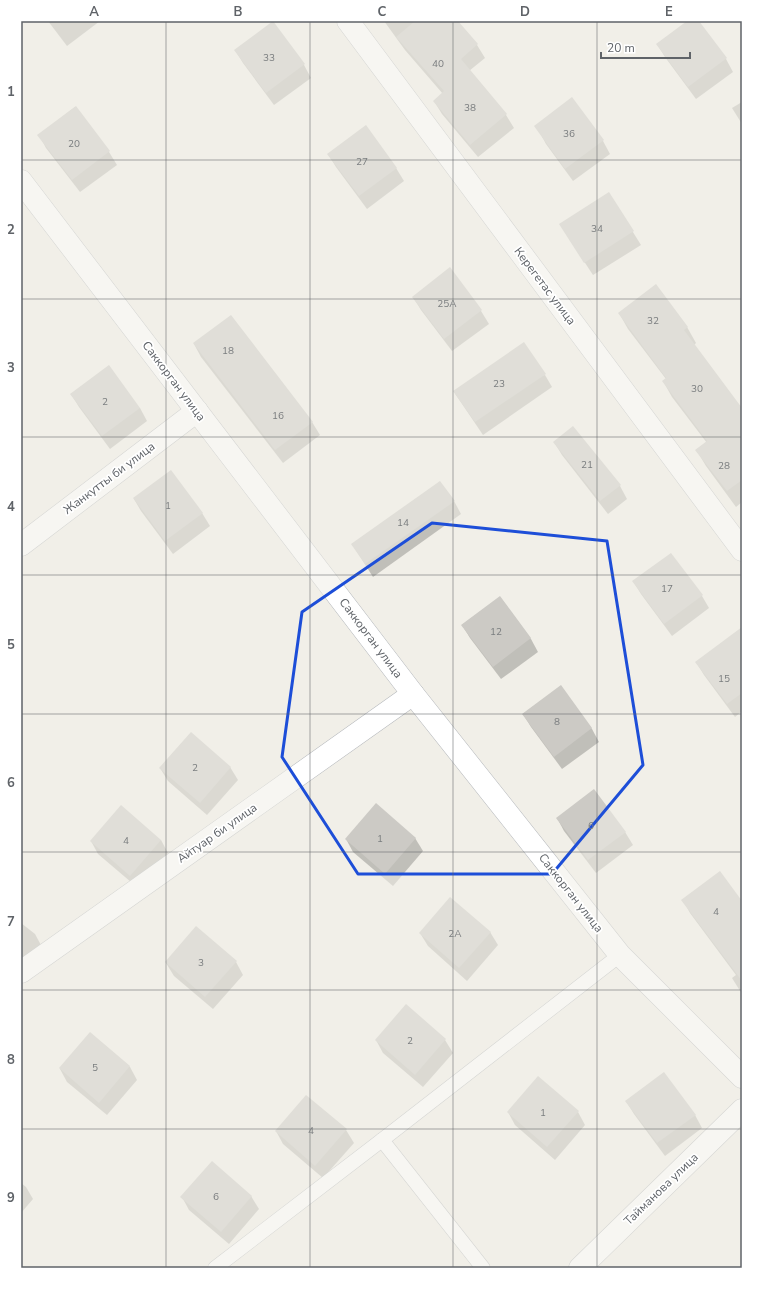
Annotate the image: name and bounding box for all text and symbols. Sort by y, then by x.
text: A [89,3,99,21]
text: B [234,3,243,21]
text: C [378,3,387,21]
text: D [520,3,530,21]
text: E [665,3,673,21]
scale bar [601,34,690,60]
text: 20 m [607,40,635,56]
house number: 33 [263,51,275,65]
house number: 40 [432,57,444,71]
text: 1 [7,83,15,101]
house number: 38 [464,101,476,115]
house number: 36 [563,127,575,141]
house number: 20 [68,137,80,151]
house number: 27 [356,155,368,169]
text: 2 [7,221,15,239]
house number: 34 [591,222,603,236]
street label: Керегетас улица [510,244,580,328]
house number: 25А [437,297,457,311]
house number: 32 [647,314,659,328]
street label: Саккорган улица [139,338,209,424]
house number: 18 [222,344,234,358]
text: 3 [7,359,15,377]
house number: 23 [493,377,505,391]
house number: 30 [691,382,703,396]
house number: 2 [102,395,108,409]
house number: 16 [272,409,284,423]
street label: Жанкутты би улица [60,438,158,518]
house number: 21 [581,458,593,472]
house number: 28 [718,459,730,473]
text: 4 [7,498,15,516]
house number: 1 [165,499,171,513]
house number: 14 [397,516,409,530]
house number: 17 [661,582,673,596]
street label: Саккорган улица [336,595,406,681]
house number: 12 [490,625,502,639]
text: 5 [7,636,15,654]
house number: 15 [718,672,730,686]
house number: 8 [554,715,560,729]
house number: 2 [192,761,198,775]
text: 6 [7,774,15,792]
street label: Айтуар би улица [174,799,260,867]
house number: 6 [588,819,594,833]
house number: 1 [377,832,383,846]
house number: 4 [123,834,129,848]
street label: Саккорган улица [535,850,607,936]
house number: 4 [713,905,719,919]
text: 7 [7,913,15,931]
house number: 2А [448,927,462,941]
house number: 3 [198,956,204,970]
house number: 2 [407,1034,413,1048]
text: 8 [7,1051,15,1069]
house number: 5 [92,1061,98,1075]
house number: 1 [540,1106,546,1120]
house number: 4 [308,1124,314,1138]
street label: Тайманова улица [620,1149,702,1229]
text: 9 [7,1189,15,1207]
house number: 6 [213,1190,219,1204]

